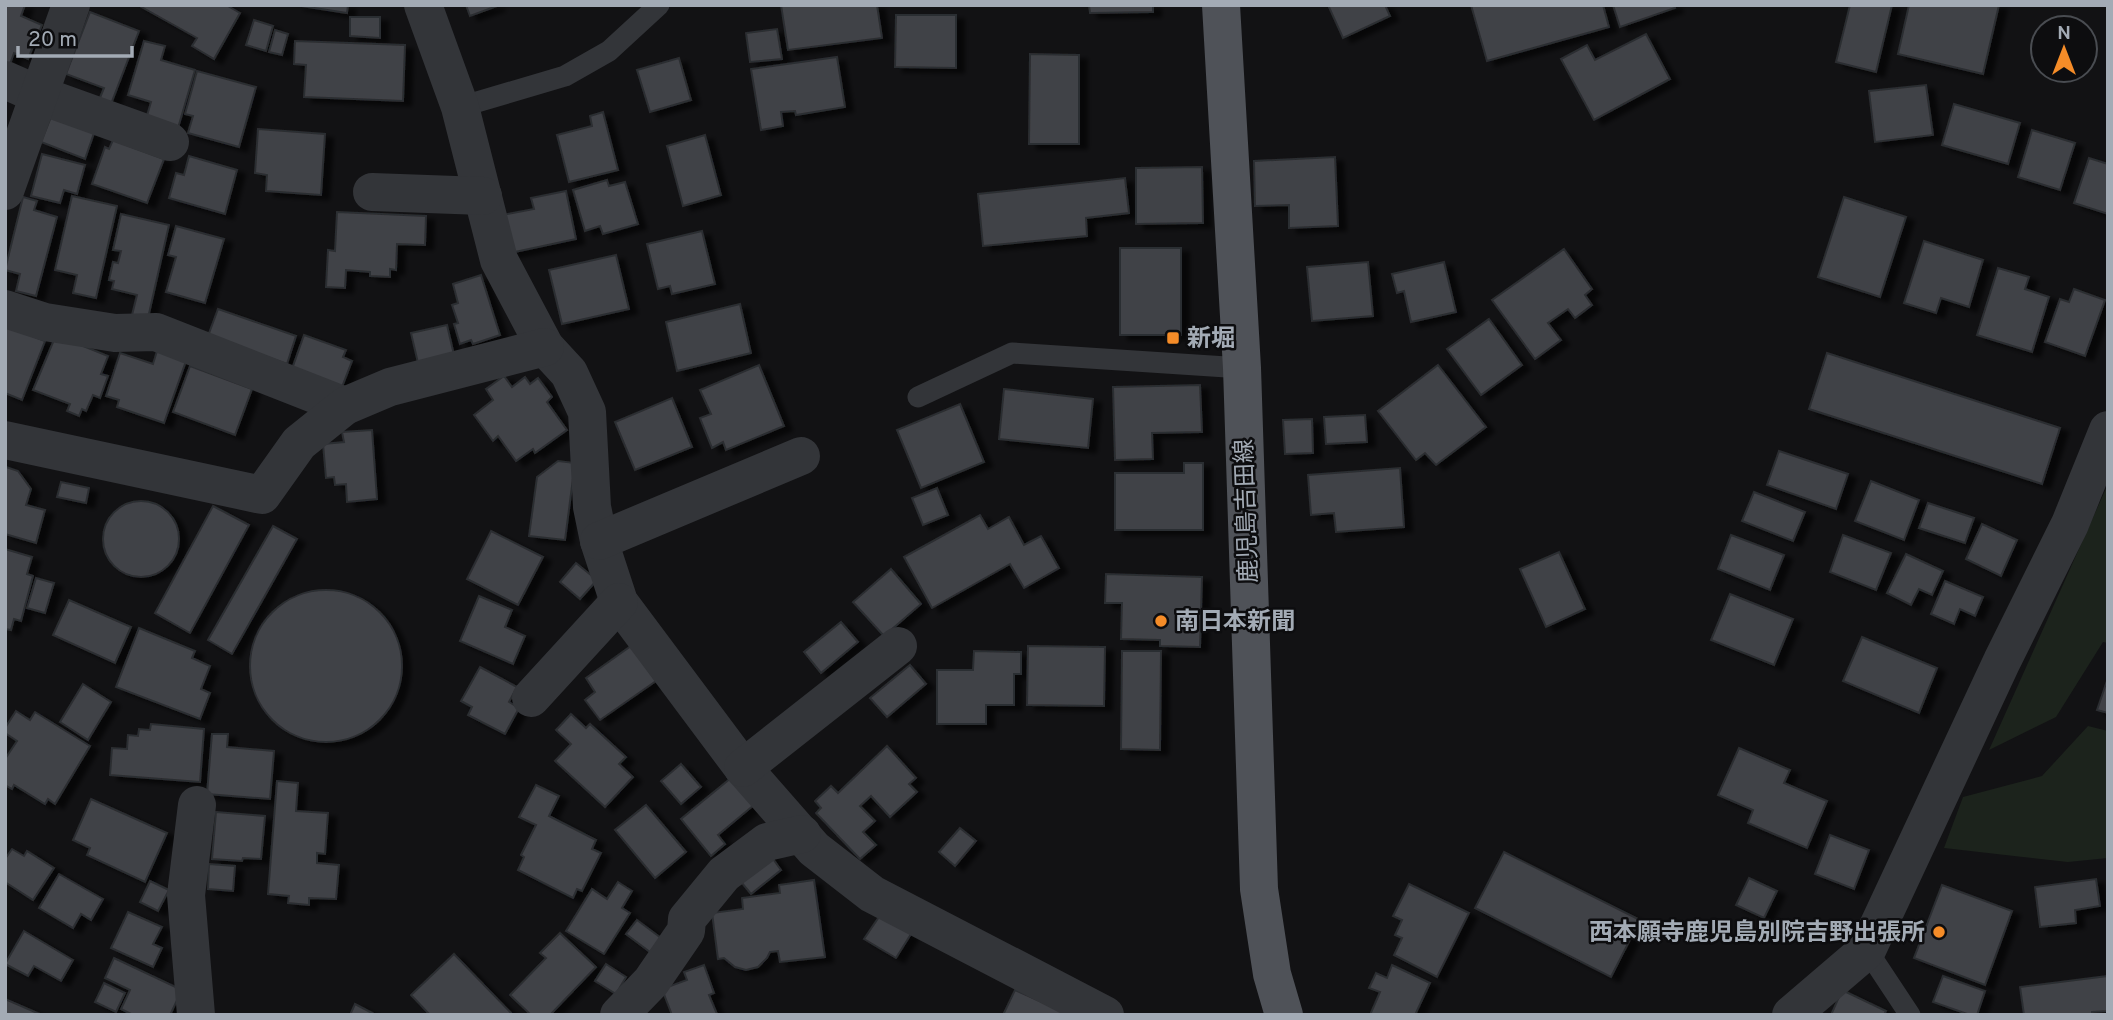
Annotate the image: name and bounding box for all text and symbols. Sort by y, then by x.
scale bar [18,14,131,58]
north arrow [2029,14,2099,84]
text: N [2057,22,2071,46]
text: 20 m [28,27,77,54]
place label: 新堀 [1187,325,1235,355]
marker: 新堀 [1165,330,1181,346]
street label: 鹿児島吉田線 [1230,438,1266,583]
place label: 南日本新聞 [1175,608,1295,638]
marker: 南日本新聞 [1153,613,1169,629]
place label: 西本願寺鹿児島別院吉野出張所 [1589,919,1925,949]
marker: 西本願寺鹿児島別院吉野出張所 [1931,924,1947,940]

